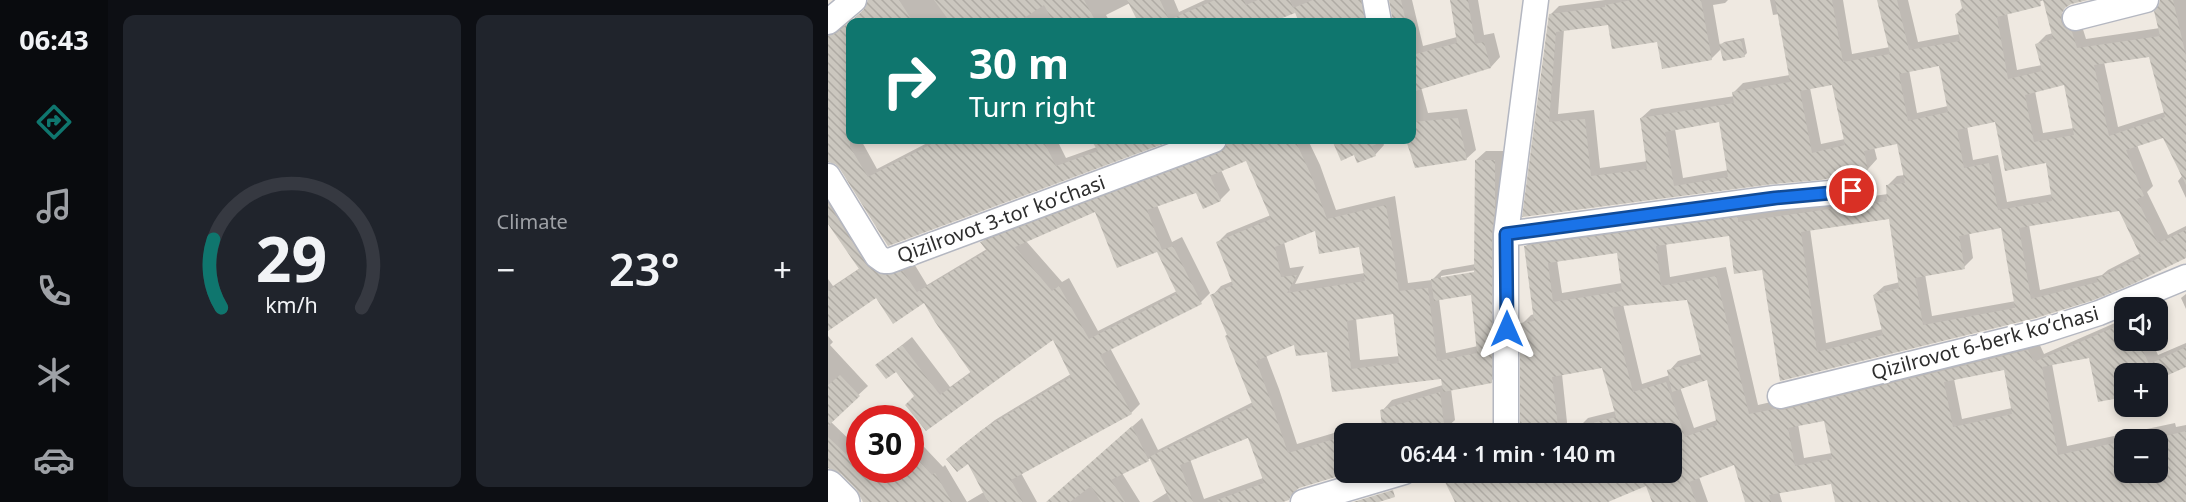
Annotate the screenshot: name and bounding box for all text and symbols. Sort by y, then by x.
text: 06:43 [19,21,89,58]
text: 30 m [969,34,1069,91]
icon: right [870,42,948,120]
text: Turn right [969,88,1095,125]
icon: directions [33,101,75,143]
pin [1826,165,1877,216]
street label: Qizilrovot 3-tor koʻchasi [893,168,1109,269]
icon: arrive [1835,174,1868,207]
icon: music [33,185,75,227]
text: Climate [497,208,568,235]
text: 29 [256,215,327,300]
text: 23° [609,238,680,299]
text: − [497,247,515,292]
text: + [773,247,792,292]
icon: phone [33,270,75,312]
text: km/h [265,290,318,319]
position arrow [1475,297,1539,361]
map controls [2114,297,2168,483]
button: sound [2114,297,2168,351]
street label: Qizilrovot 6-berk koʻchasi [1868,299,2102,386]
icon: climate [33,354,75,396]
button: + [2114,363,2168,417]
speed limit sign: 30 [846,405,924,483]
button: − [2114,429,2168,483]
text: 06:44 · 1 min · 140 m [1400,438,1616,468]
icon: car [33,439,75,481]

